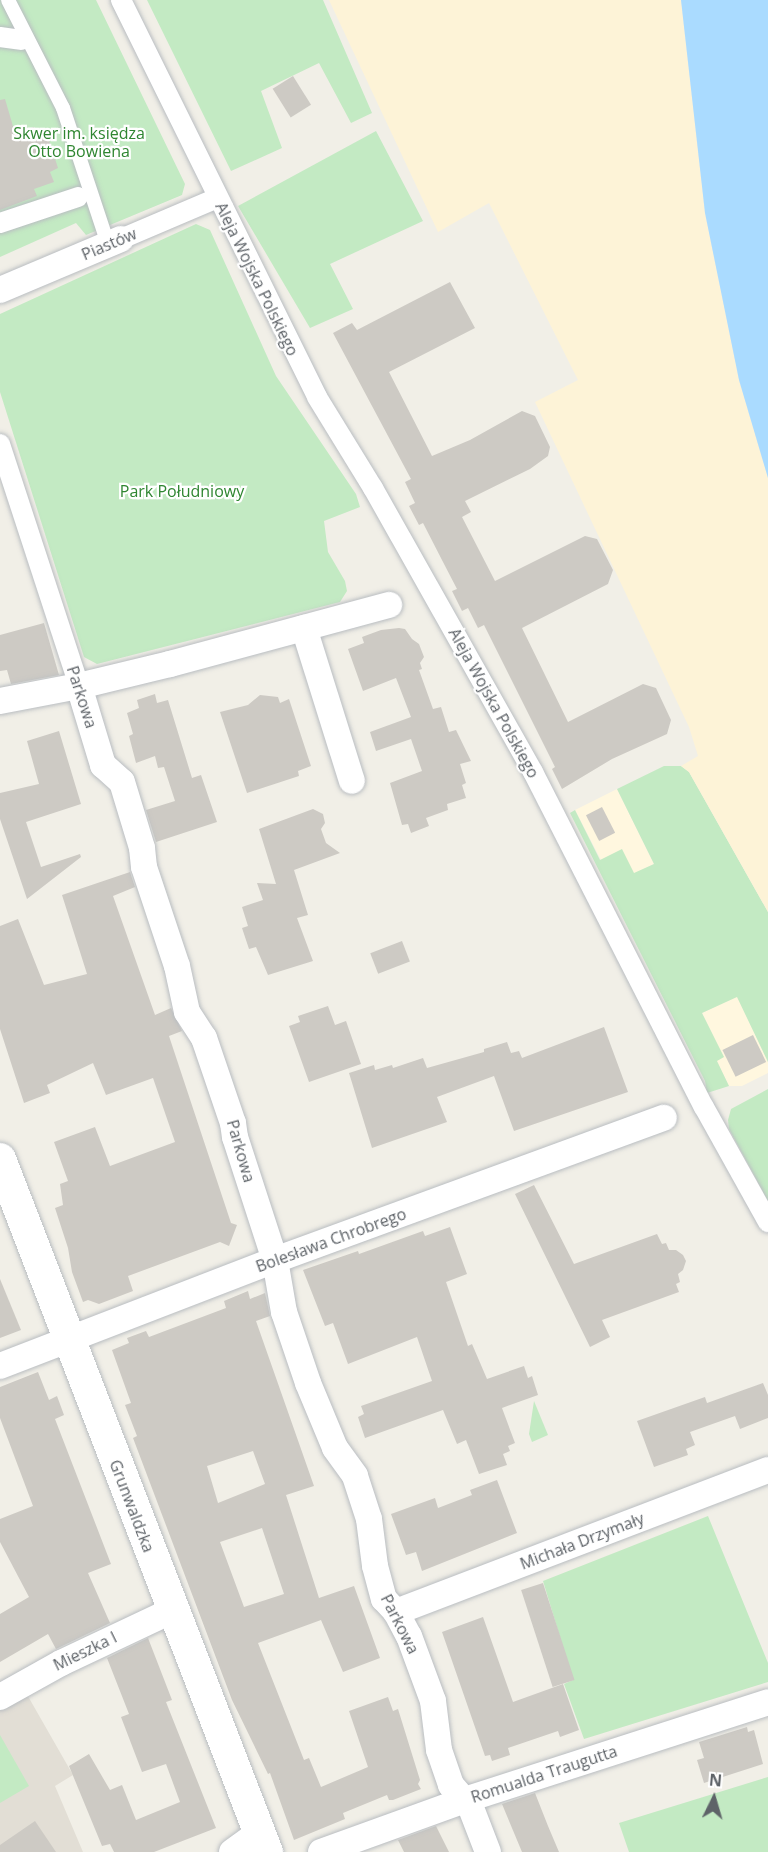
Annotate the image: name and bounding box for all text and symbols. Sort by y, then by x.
park label: Skwer im. księdza Otto Bowiena [13,123,145,161]
street label: Aleja Wojska Polskiego [211,199,303,359]
street label: Piastów [79,224,139,264]
park label: Park Południowy [120,481,244,501]
street label: Aleja Wojska Polskiego [445,625,543,781]
street label: Parkowa [63,663,101,731]
street label: Parkowa [223,1117,259,1185]
street label: Bolesława Chrobrego [253,1204,409,1276]
street label: Grunwaldzka [106,1457,158,1555]
street label: Michała Drzymały [517,1509,647,1573]
street label: Parkowa [377,1591,423,1657]
street label: Mieszka I [50,1627,120,1675]
street label: Romualda Traugutta [468,1741,620,1807]
north arrow [684,1768,744,1828]
text: N [708,1769,723,1792]

